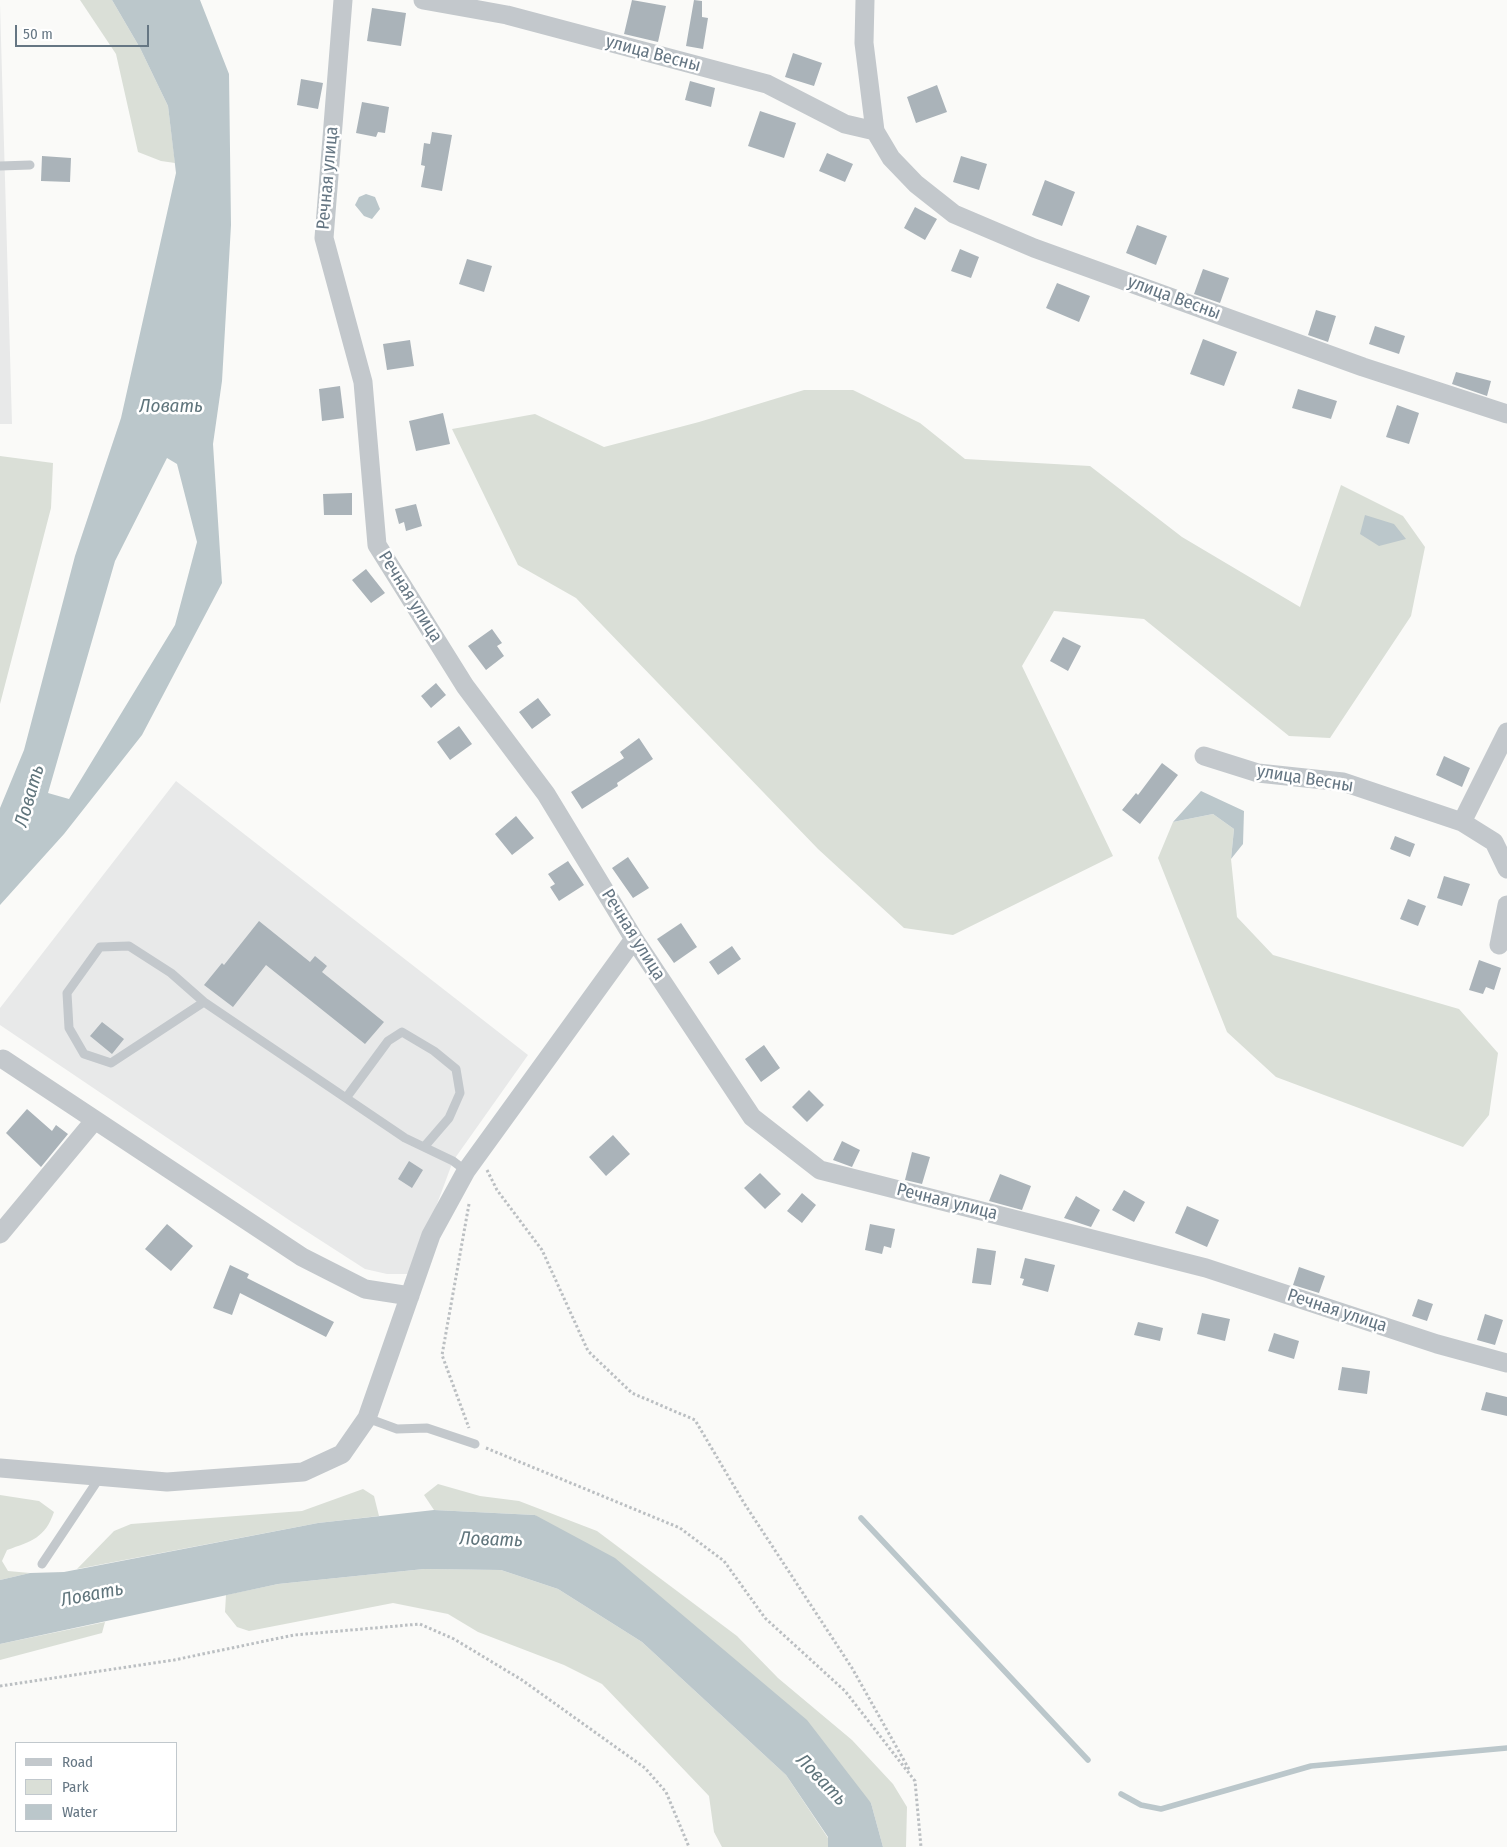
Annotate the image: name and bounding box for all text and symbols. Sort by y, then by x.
scale bar [18,15,151,47]
text: 50 m [23,25,53,43]
street label: улица Весны [603,31,703,77]
street label: Речная улица [313,126,343,230]
street label: улица Весны [1125,271,1223,325]
water label: Ловать [139,396,203,418]
street label: Речная улица [373,547,447,647]
street label: улица Весны [1255,761,1355,797]
water label: Ловать [10,762,50,830]
street label: Речная улица [596,885,670,985]
street label: Речная улица [894,1179,1000,1225]
street label: Речная улица [1285,1285,1389,1337]
water label: Ловать [459,1528,523,1552]
water label: Ловать [59,1578,125,1612]
legend [15,1742,178,1832]
water label: Ловать [791,1749,851,1811]
text: Road [62,1753,93,1771]
text: Park [62,1778,89,1796]
text: Water [62,1803,97,1821]

